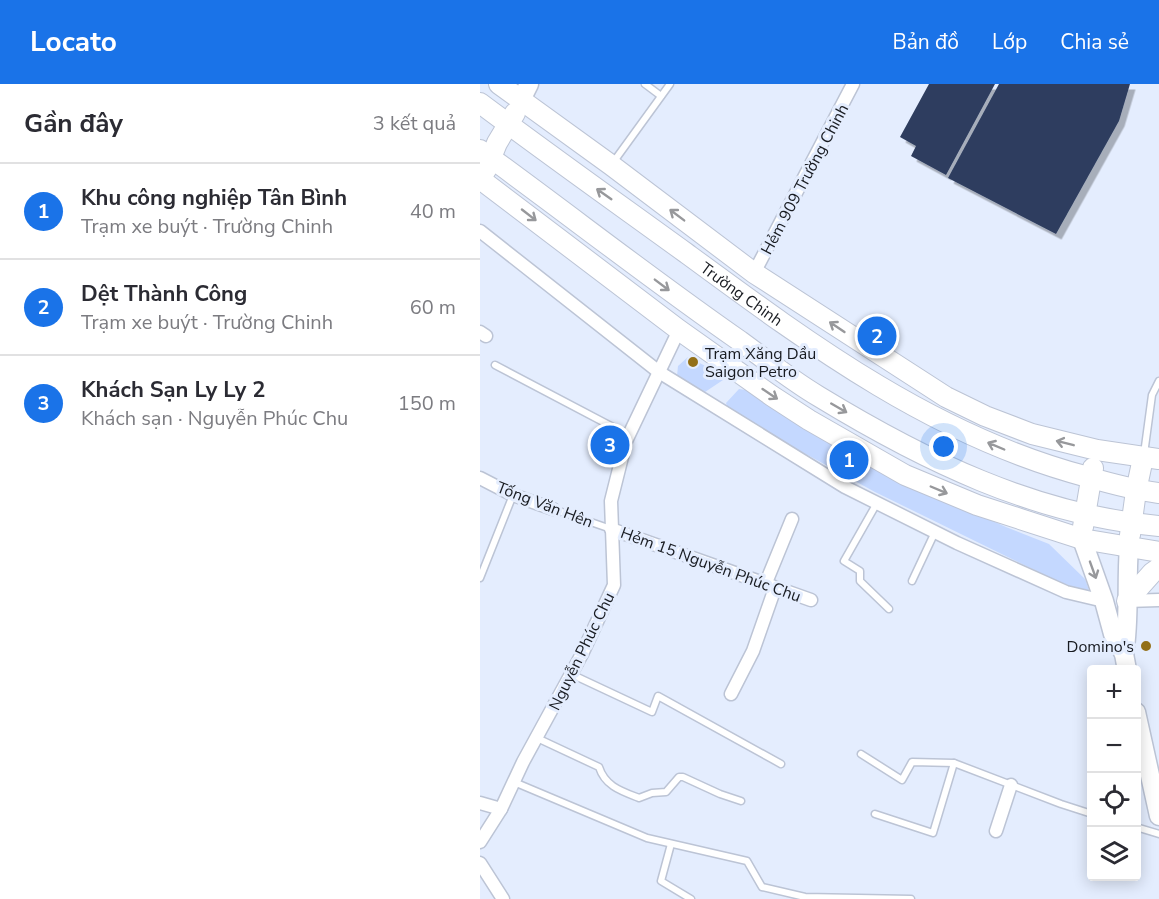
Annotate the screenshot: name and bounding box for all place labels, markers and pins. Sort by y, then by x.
pin: 2 [858,314,896,358]
place label: Trạm Xăng Dầu Saigon Petro [705,343,816,383]
marker: Trạm Xăng Dầu Saigon Petro [686,355,700,369]
pin: 3 [590,422,630,468]
pin: 1 [830,438,868,482]
place label: Domino's [1067,636,1134,658]
marker: Domino's [1139,639,1153,653]

